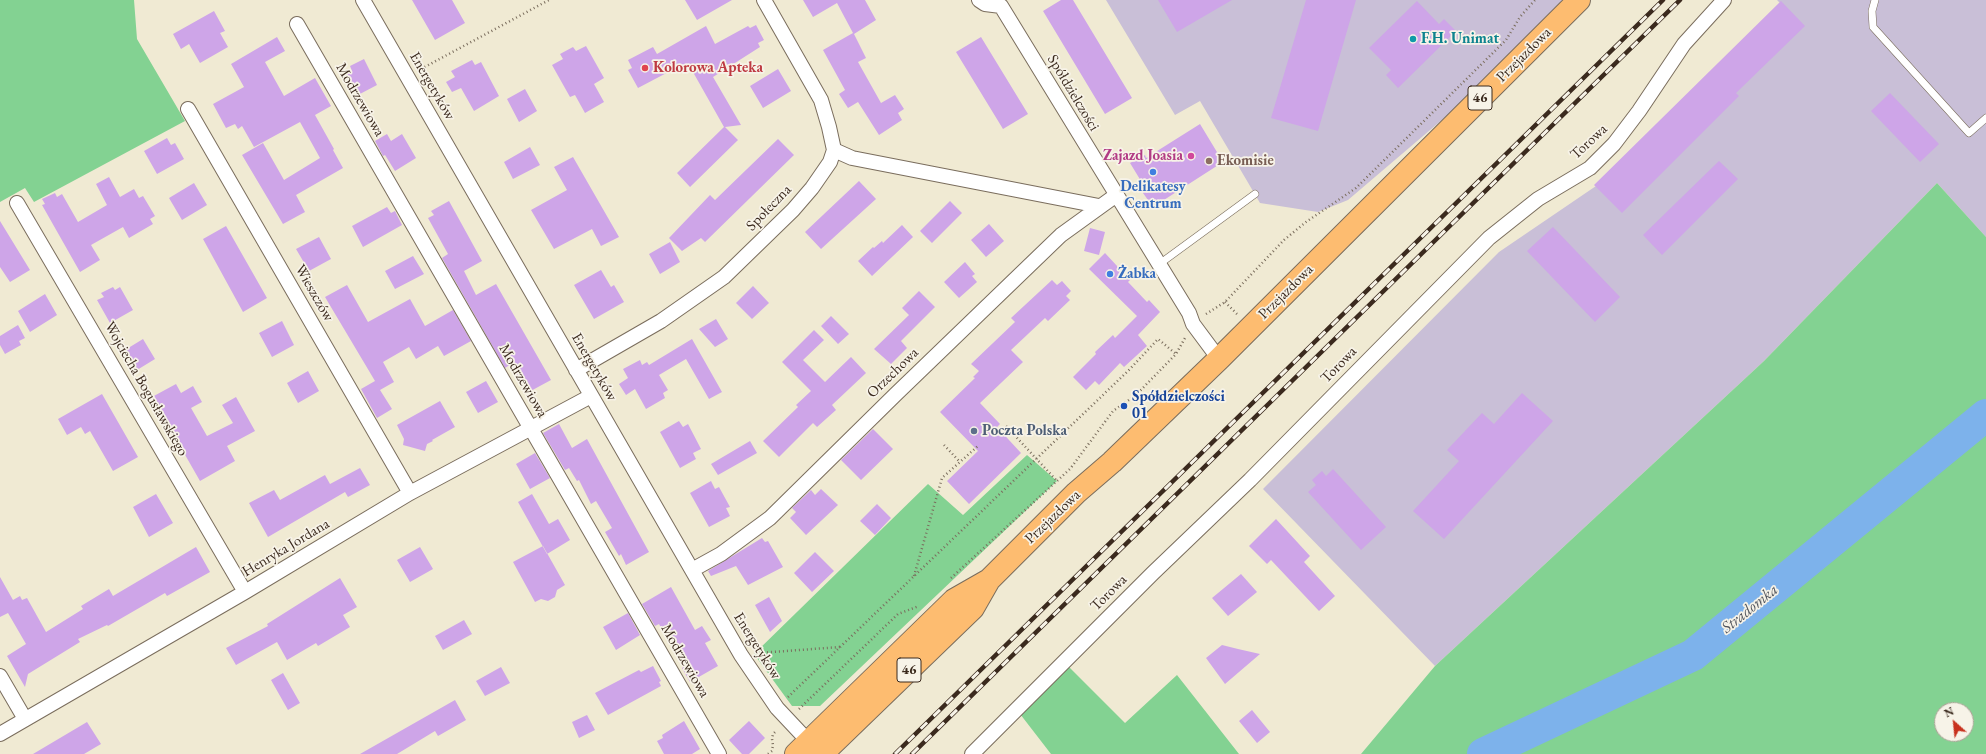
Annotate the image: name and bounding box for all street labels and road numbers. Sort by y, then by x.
street label: Przejazdowa [1493,24,1555,86]
street label: Energetyków [405,49,459,123]
street label: Spółdzielczości [1043,52,1103,134]
street label: Modrzewiowa [332,60,388,140]
road number: 46 [1468,86,1492,110]
street label: Torowa [1567,120,1611,164]
street label: Społeczna [743,181,795,235]
street label: Przejazdowa [1255,261,1317,323]
street label: Wieszczów [291,262,337,324]
street label: Wojciecha Bogusławskiego [100,319,192,459]
street label: Energetyków [567,330,621,404]
street label: Modrzewiowa [495,341,551,421]
street label: Torowa [1317,343,1361,387]
street label: Orzechowa [863,344,923,402]
street label: Przejazdowa [1021,486,1085,548]
street label: Henryka Jordana [239,515,333,581]
street label: Torowa [1087,571,1131,615]
street label: Energetyków [729,609,785,683]
street label: Modrzewiowa [657,621,713,701]
road number: 46 [897,658,921,682]

